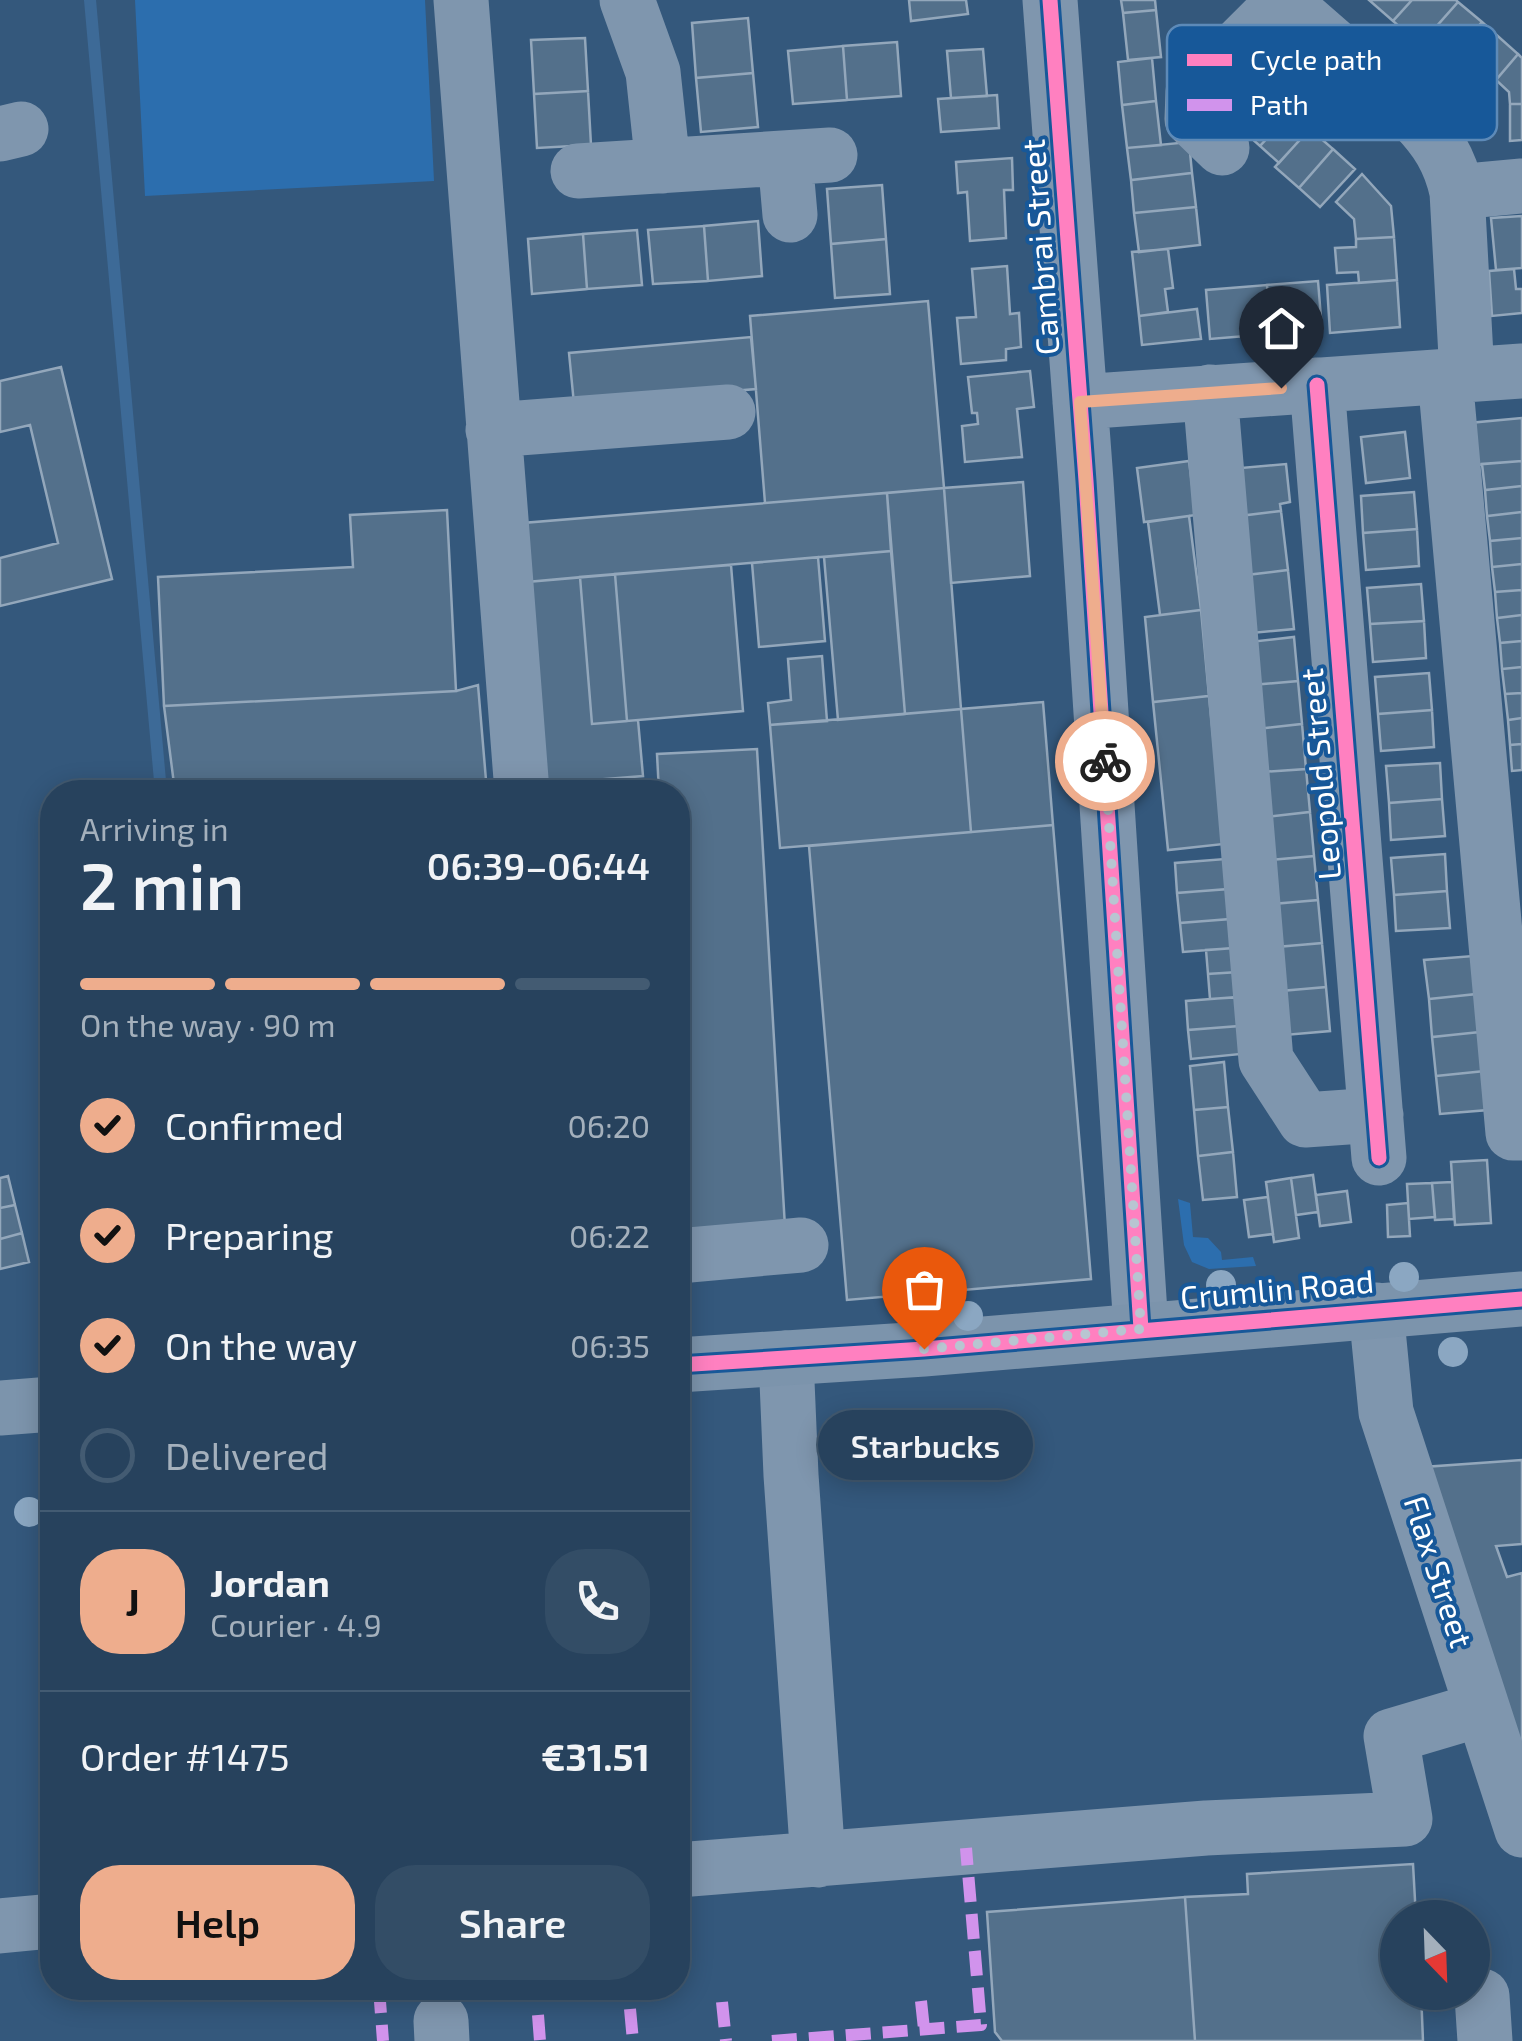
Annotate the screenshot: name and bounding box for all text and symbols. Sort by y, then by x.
legend [1167,25,1497,140]
text: Cycle path [1250,42,1382,76]
text: Path [1250,87,1309,121]
street label: Cambrai Street [1013,138,1066,356]
pin [1239,286,1324,389]
icon: home [1254,301,1309,356]
street label: Leopold Street [1291,667,1347,882]
courier [1055,711,1155,811]
icon: bike [1078,734,1133,789]
text: Arriving in [80,809,229,847]
text: 06:39–06:44 [427,842,650,888]
text: 2 min [80,845,244,923]
text: On the way · 90 m [80,1005,336,1043]
icon: check [80,1098,135,1153]
text: Confirmed [165,1102,344,1148]
text: 06:20 [568,1106,650,1144]
icon: check [80,1208,135,1263]
text: Preparing [165,1212,333,1258]
text: 06:22 [569,1216,650,1254]
pin [882,1247,967,1350]
street label: Crumlin Road [1178,1261,1375,1315]
icon: bag [897,1262,952,1317]
icon: check [80,1318,135,1373]
text: On the way [165,1322,357,1368]
text: 06:35 [570,1326,650,1364]
callout: Starbucks [816,1409,1032,1479]
text: Starbucks [851,1426,1000,1464]
text: Delivered [165,1432,329,1478]
street label: Flax Street [1398,1491,1482,1652]
button: phone [545,1549,650,1654]
text: Jordan [210,1559,330,1605]
text: J [125,1578,140,1624]
text: Courier · 4.9 [210,1605,382,1643]
text: Order #1475 [80,1733,290,1779]
text: €31.51 [541,1733,650,1779]
button: Help [80,1865,355,1980]
button: Share [375,1865,650,1980]
north arrow [1380,1900,1490,2010]
map controls [1380,1900,1490,2010]

